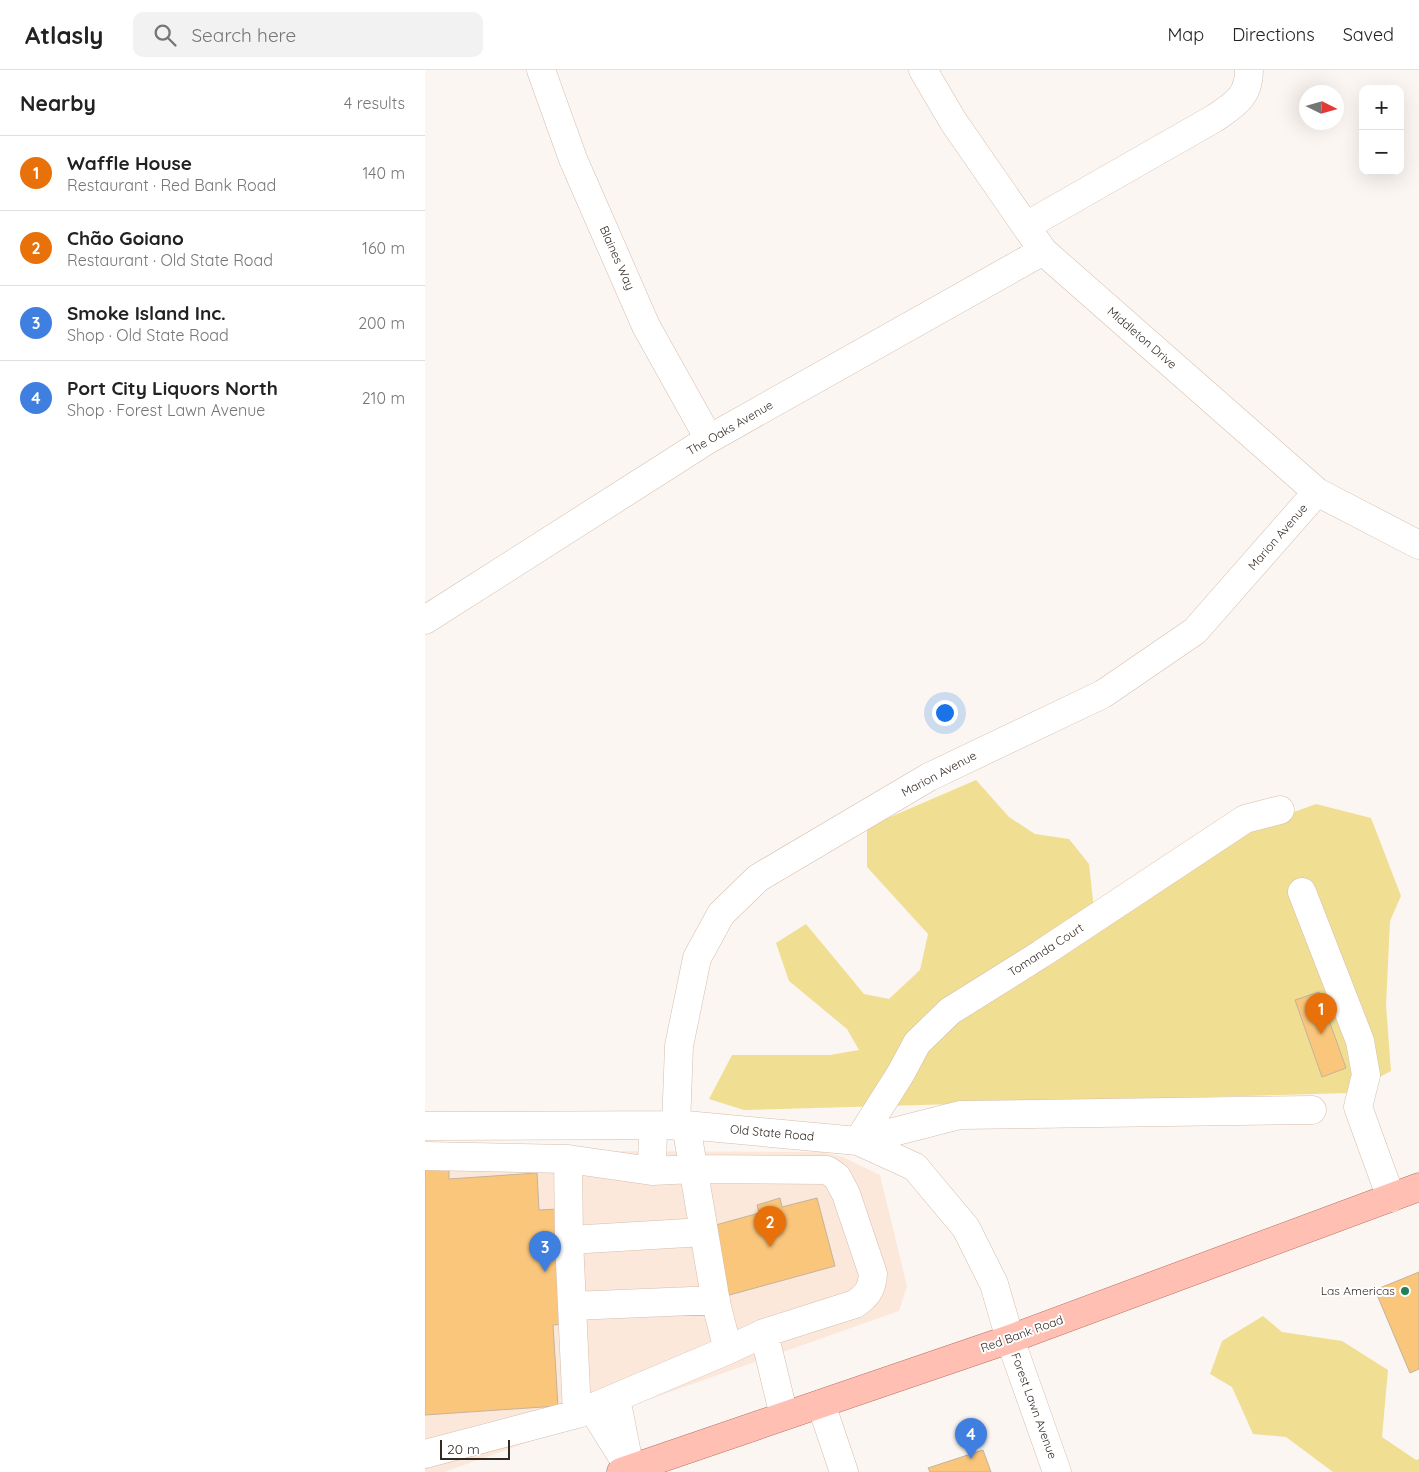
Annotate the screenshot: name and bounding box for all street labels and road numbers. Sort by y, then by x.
street label: Blaines Way [597,223,638,292]
street label: Middleton Drive [1105,303,1180,372]
street label: The Oaks Avenue [684,397,776,458]
street label: Marion Avenue [1245,500,1311,573]
street label: Marion Avenue [899,747,979,800]
street label: Tomanda Court [1005,920,1086,979]
street label: Old State Road [729,1121,815,1144]
street label: Red Bank Road [978,1312,1065,1355]
street label: Forest Lawn Avenue [1008,1351,1061,1461]

